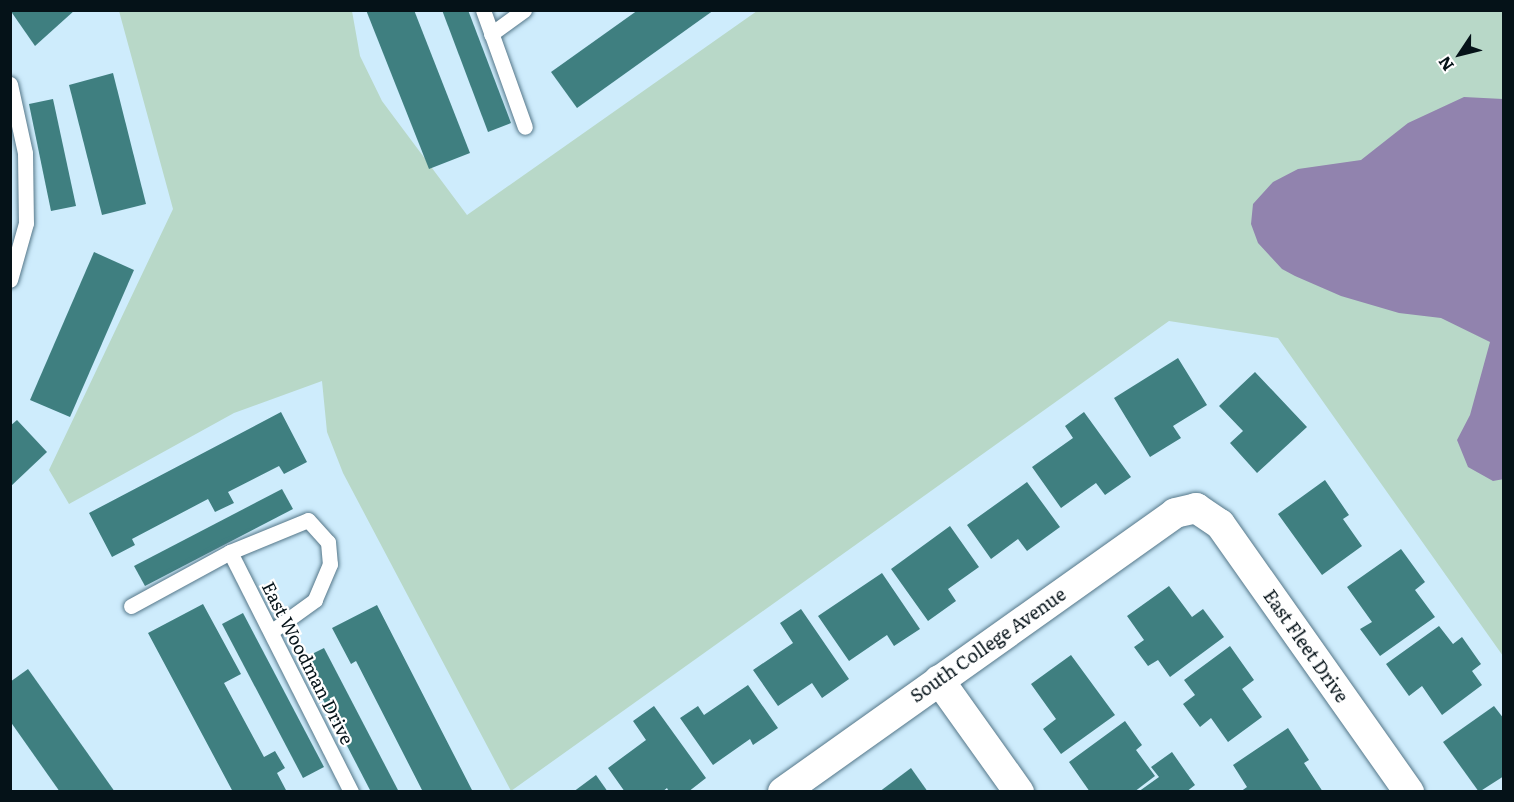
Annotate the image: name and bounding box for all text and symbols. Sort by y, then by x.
north arrow [1430,24,1490,84]
text: N [1432,52,1459,77]
street label: East Woodman Drive [258,578,358,748]
street label: South College Avenue [906,583,1070,707]
street label: East Fleet Drive [1259,585,1353,707]

